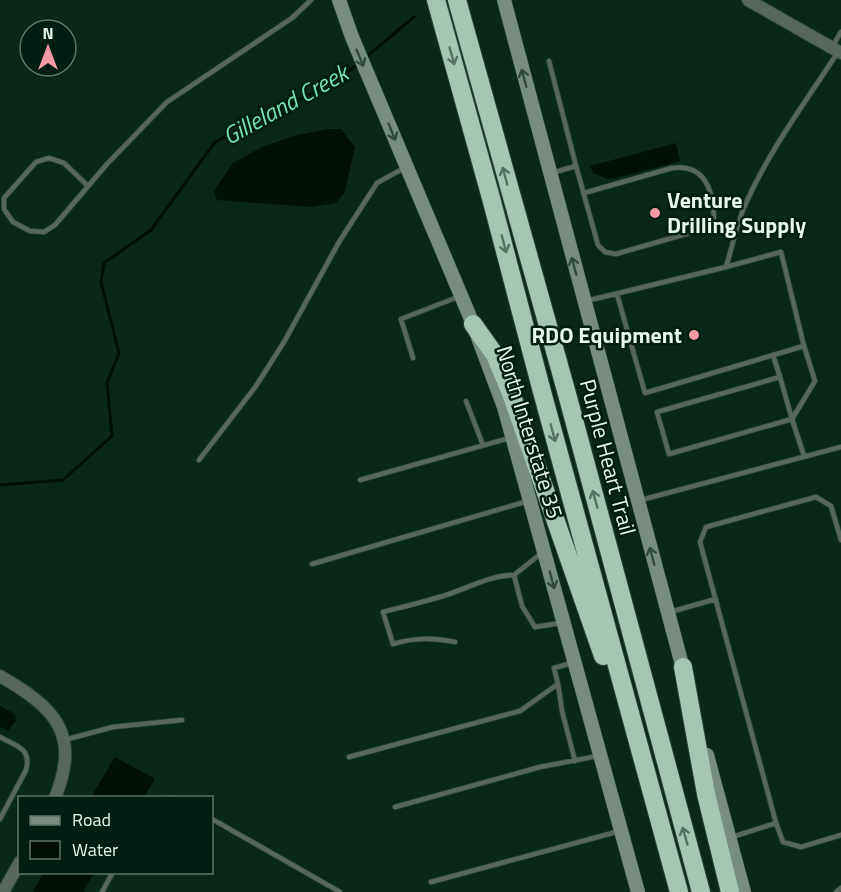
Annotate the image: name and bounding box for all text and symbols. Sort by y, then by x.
north arrow [18,18,78,78]
text: N [42,21,54,45]
one-way arrow [446,46,458,65]
one-way arrow [355,48,366,66]
water label: Gilleland Creek [216,53,357,153]
one-way arrow [518,69,529,88]
one-way arrow [387,122,398,141]
one-way arrow [499,167,510,186]
place label: Venture Drilling Supply [667,183,806,242]
marker: Venture Drilling Supply [648,206,662,220]
one-way arrow [499,234,510,253]
one-way arrow [568,257,579,276]
place label: RDO Equipment [531,318,682,352]
marker: RDO Equipment [687,328,701,342]
street label: North Interstate 35 [488,341,572,523]
street label: Purple Heart Trail [571,375,645,539]
one-way arrow [548,423,559,442]
one-way arrow [589,490,600,509]
one-way arrow [646,547,658,566]
one-way arrow [547,570,558,589]
legend [18,796,213,874]
text: Road [72,806,111,833]
one-way arrow [679,827,690,846]
text: Water [72,836,118,863]

